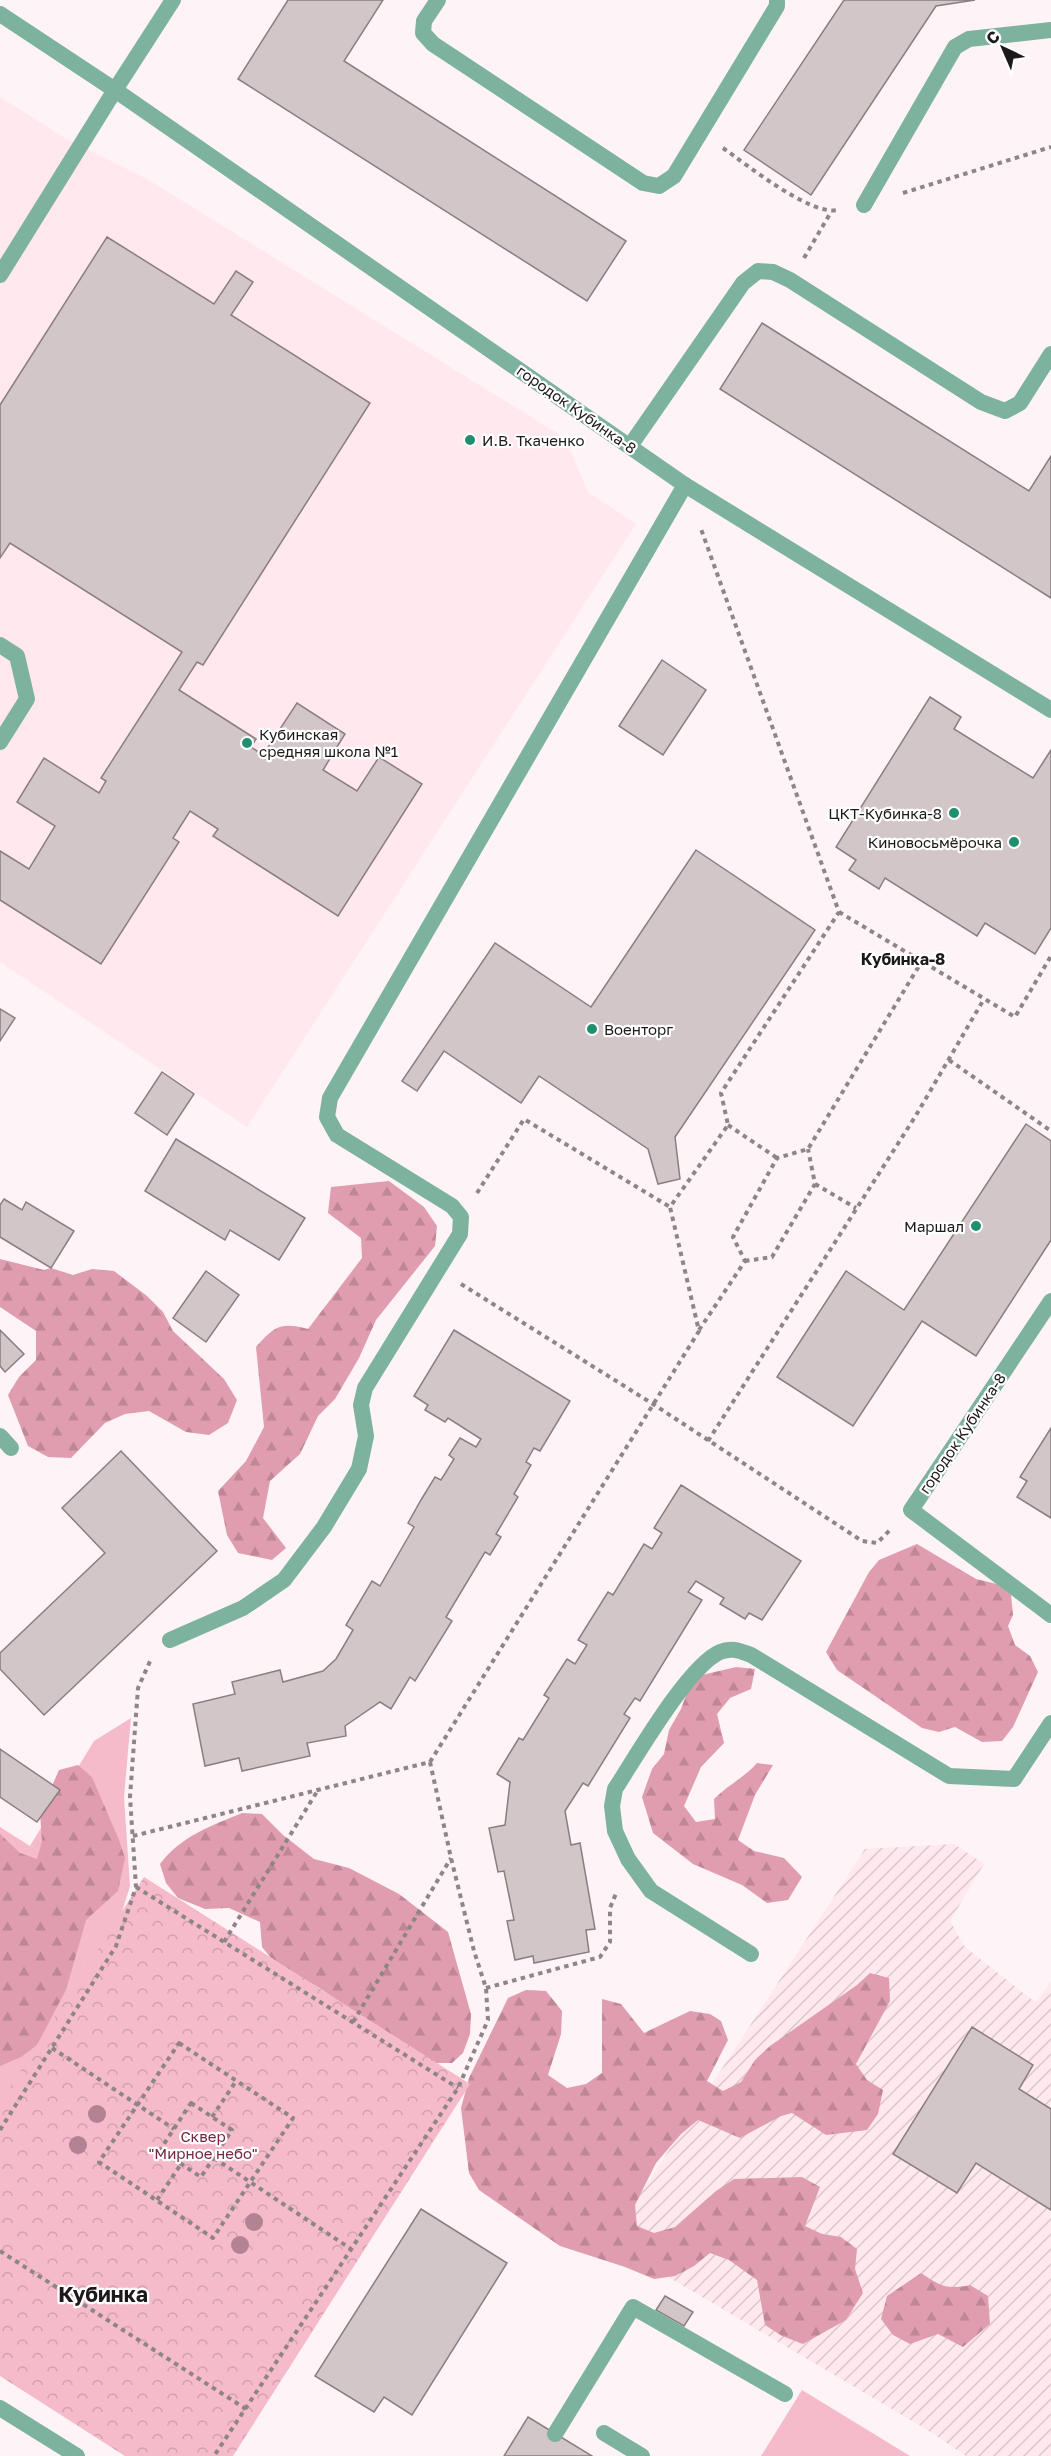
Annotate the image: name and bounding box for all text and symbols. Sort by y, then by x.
north arrow [973,18,1033,78]
text: С [982,26,1004,48]
street label: городок Кубинка-8 [514,361,640,457]
place label: И.В. Ткаченко [482,431,584,449]
marker: И.В. Ткаченко [463,433,477,447]
place label: Кубинская средняя школа №1 [259,725,398,760]
marker: Кубинская средняя школа №1 [240,736,254,750]
place label: ЦКТ-Кубинка-8 [828,804,942,822]
marker: ЦКТ-Кубинка-8 [947,806,961,820]
place label: Киновосьмёрочка [868,833,1002,851]
marker: Киновосьмёрочка [1007,835,1021,849]
district label: Кубинка-8 [861,949,945,969]
place label: Военторг [604,1020,673,1038]
marker: Военторг [585,1022,599,1036]
place label: Маршал [904,1217,964,1235]
marker: Маршал [969,1219,983,1233]
street label: городок Кубинка-8 [915,1369,1009,1497]
park label: Сквер "Мирное небо" [148,2127,258,2162]
district label: Кубинка [58,2281,148,2307]

